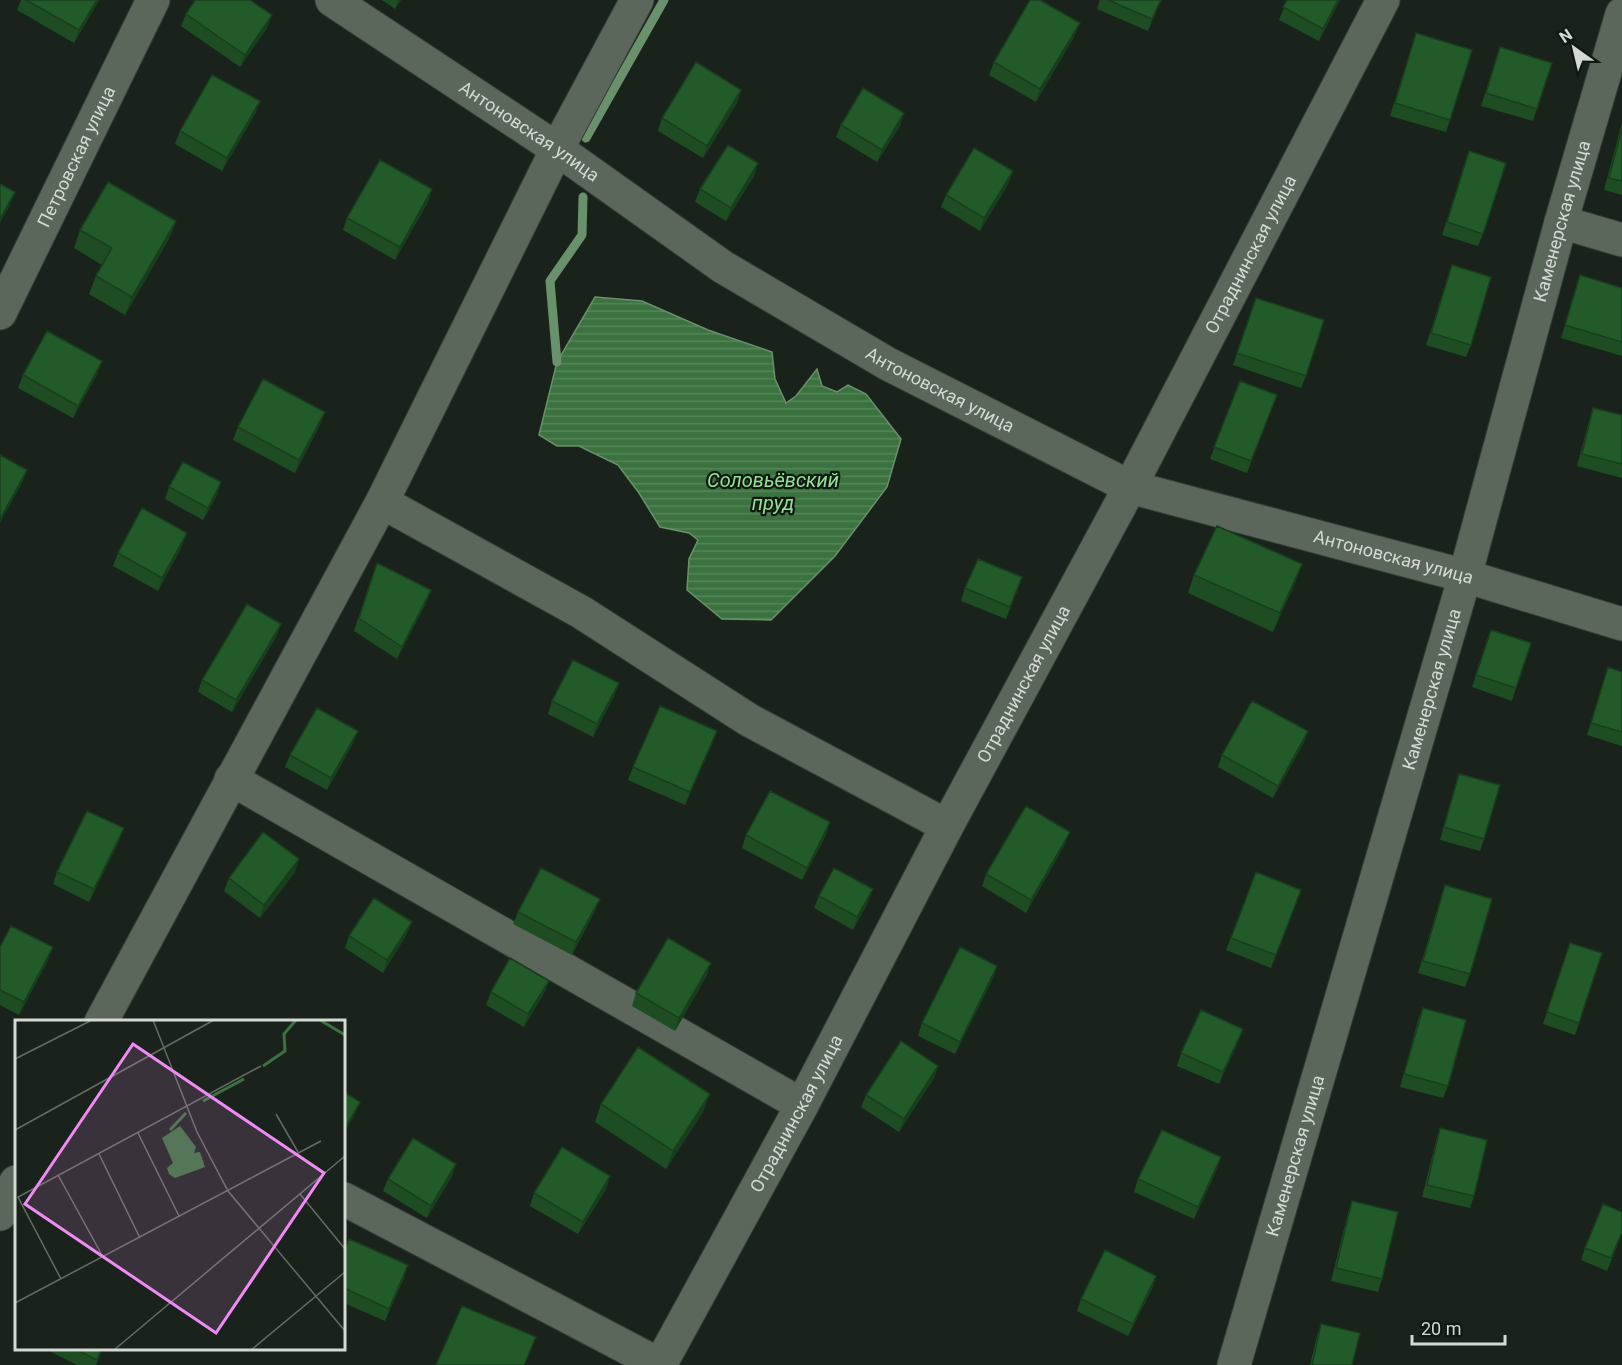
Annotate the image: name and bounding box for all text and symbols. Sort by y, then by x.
north arrow [1544,18,1604,78]
text: N [1556,25,1576,47]
street label: Антоновская улица [456,76,604,186]
street label: Петровская улица [33,83,119,230]
street label: Каменерская улица [1529,138,1594,304]
street label: Отраднинская улица [1201,171,1300,337]
street label: Антоновская улица [862,342,1018,436]
water label: Соловьёвский пруд [707,468,839,515]
street label: Антоновская улица [1311,525,1476,588]
street label: Отраднинская улица [972,601,1074,766]
street label: Каменерская улица [1398,606,1465,772]
inset map [15,1020,345,1350]
street label: Отраднинская улица [745,1031,847,1196]
street label: Каменерская улица [1261,1073,1328,1239]
scale bar [1412,1308,1505,1346]
text: 20 m [1421,1318,1461,1339]

